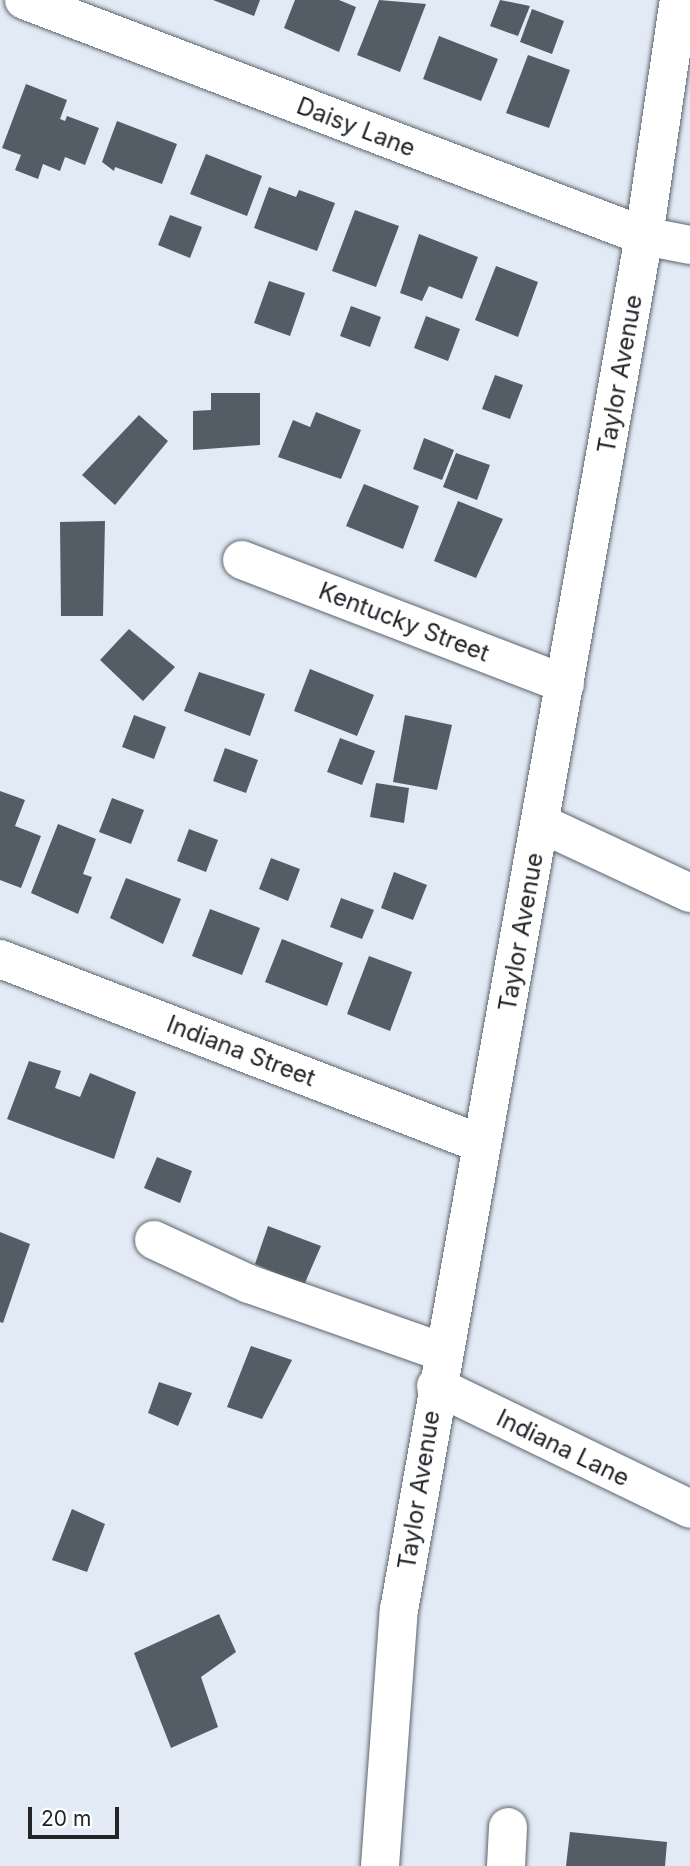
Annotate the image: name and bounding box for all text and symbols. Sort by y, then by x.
street label: Daisy Lane [293,91,419,163]
street label: Taylor Avenue [592,292,648,456]
street label: Kentucky Street [315,576,493,668]
street label: Taylor Avenue [493,850,549,1014]
street label: Indiana Street [163,1009,319,1093]
street label: Indiana Lane [492,1403,634,1493]
street label: Taylor Avenue [392,1408,446,1572]
scale bar [32,1792,122,1836]
text: 20 m [41,1806,91,1831]

